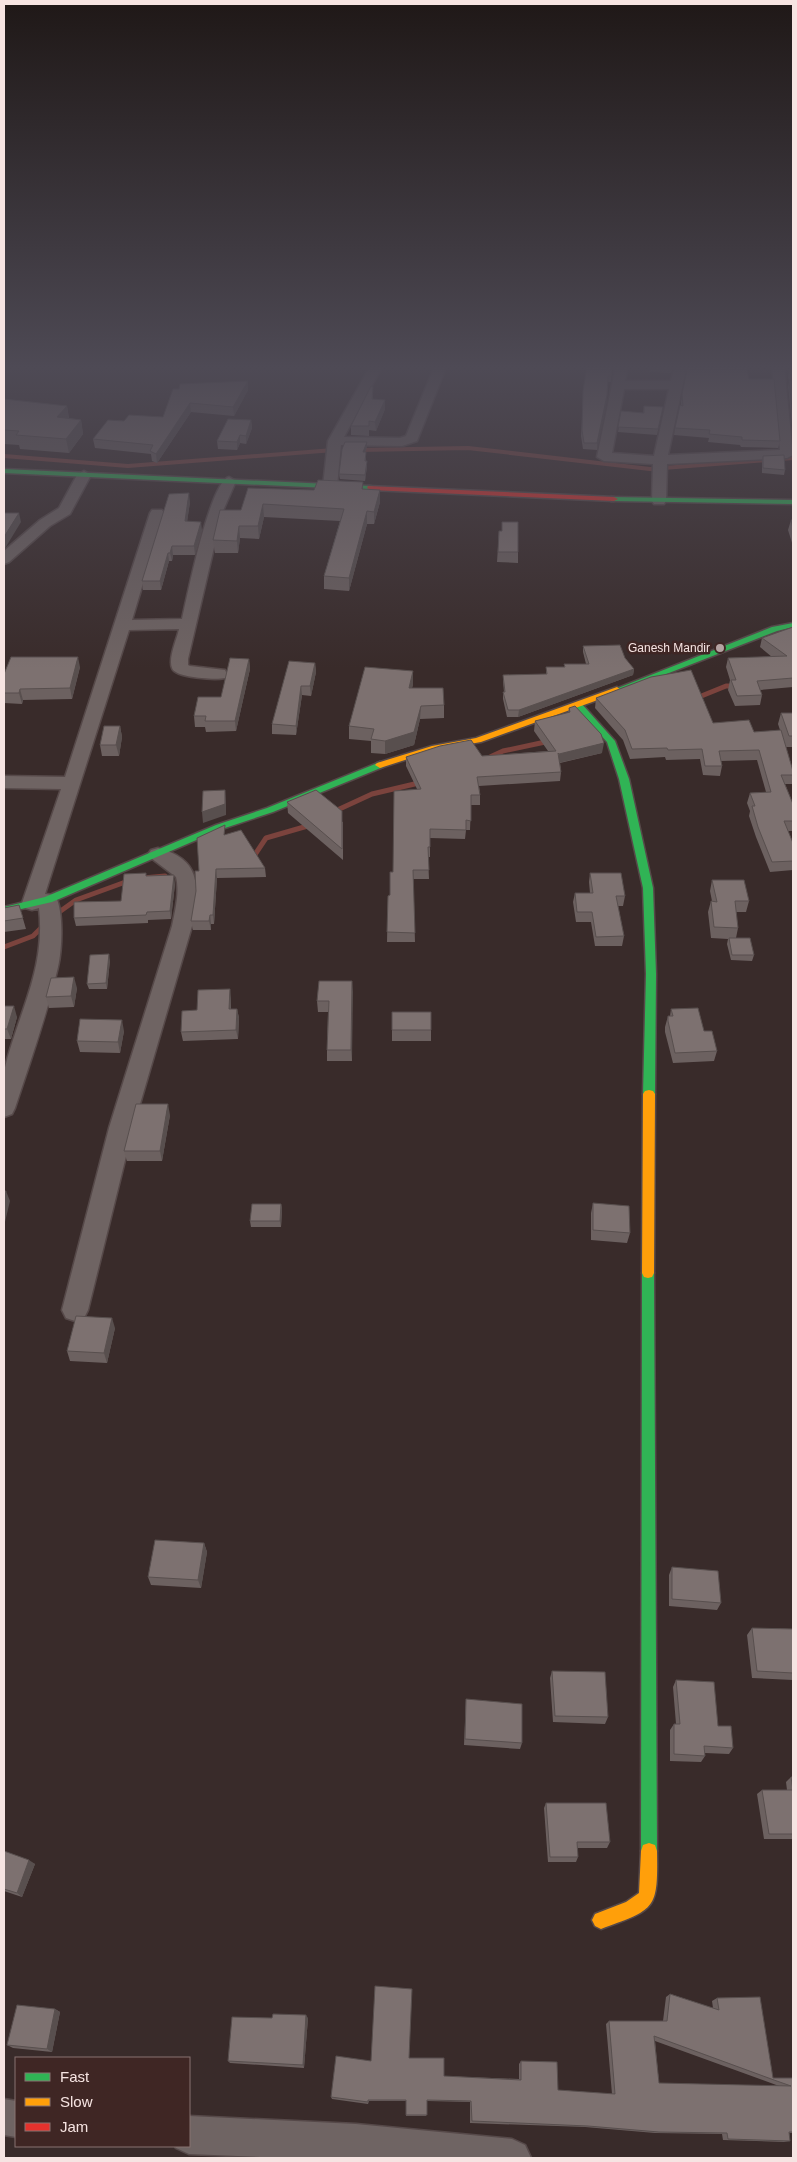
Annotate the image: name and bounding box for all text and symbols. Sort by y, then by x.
place label: Ganesh Mandir [628,641,710,655]
marker: Ganesh Mandir [714,642,726,654]
legend [15,2057,190,2147]
text: Fast [60,2068,90,2085]
text: Slow [60,2093,93,2110]
text: Jam [60,2118,88,2135]

